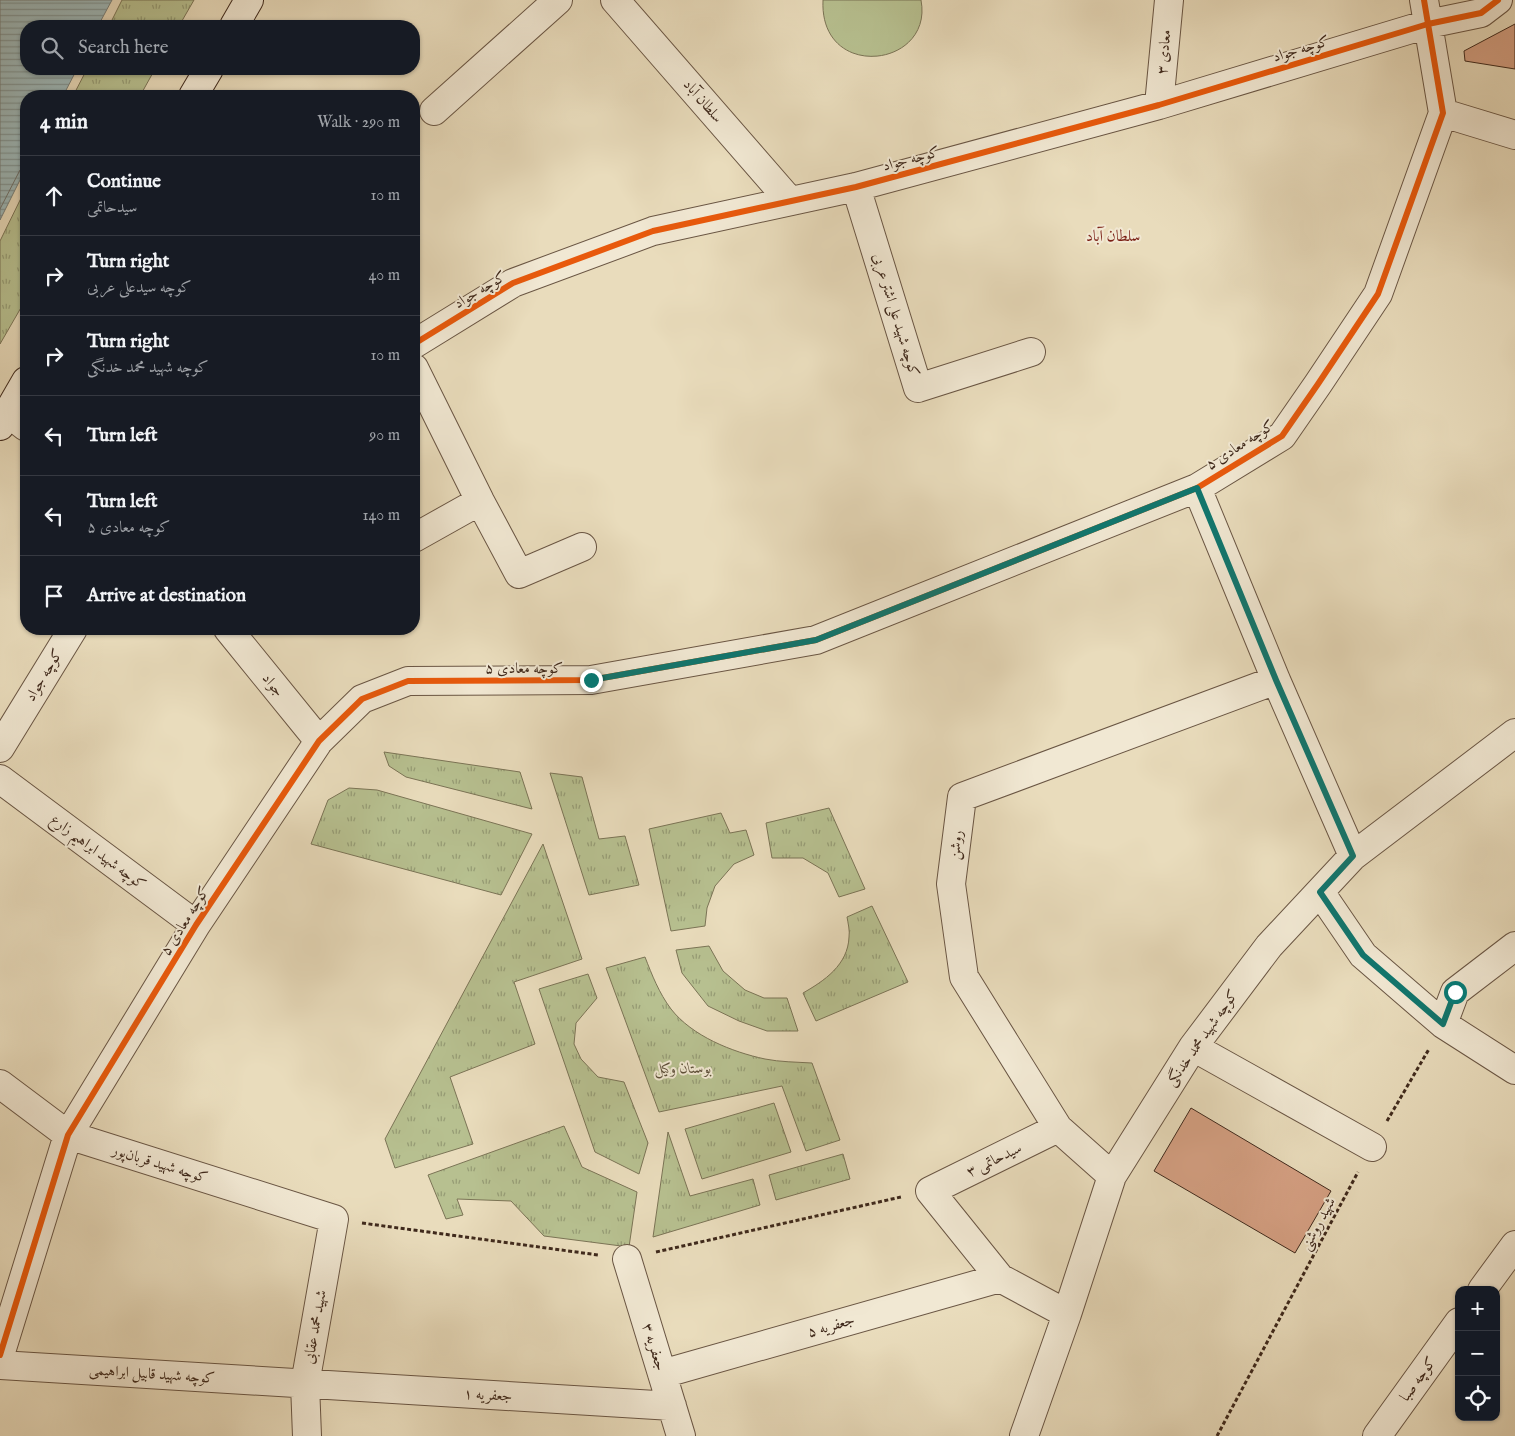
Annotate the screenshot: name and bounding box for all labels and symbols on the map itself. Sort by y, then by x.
street label: معادی ۳ [1153,29,1175,75]
street label: کوچه جواد [1270,31,1332,68]
street label: سلطان آباد [679,75,727,127]
street label: کوچه جواد [880,142,942,177]
district label: سلطان آباد [1086,226,1140,247]
street label: کوچه شهید علی اشتر عربی [867,251,924,379]
street label: کوچه جواد [450,267,510,314]
street label: کوچه معادی ۵ [1202,416,1278,475]
street label: کوچه جواد [21,645,68,705]
street label: کوچه معادی ۵ [485,659,563,679]
street label: جواد [258,669,288,701]
route end [580,669,603,692]
street label: کوچه شهید ابراهیم زارع [44,810,149,898]
street label: روشن [945,829,967,861]
street label: کوچه معادی ۵ [156,883,215,960]
route start [1444,981,1467,1004]
street label: کوچه شهید محمد خدنگی [1162,986,1243,1091]
park label: بوستان وکیل [654,1059,712,1079]
street label: سیدحاتمی ۳ [963,1138,1025,1182]
street label: کوچه شهید قربان‌پور [108,1140,210,1188]
street label: شهید روشنی [1296,1194,1341,1254]
street label: شهید محمد عقابی [299,1289,332,1366]
street label: جعفریه ۵ [805,1310,857,1342]
street label: جعفریه ۳ [638,1321,670,1373]
street label: کوچه صبا [1395,1353,1441,1406]
street label: کوچه شهید قابیل ابراهیمی [88,1360,216,1389]
street label: جعفریه ۱ [463,1384,513,1406]

